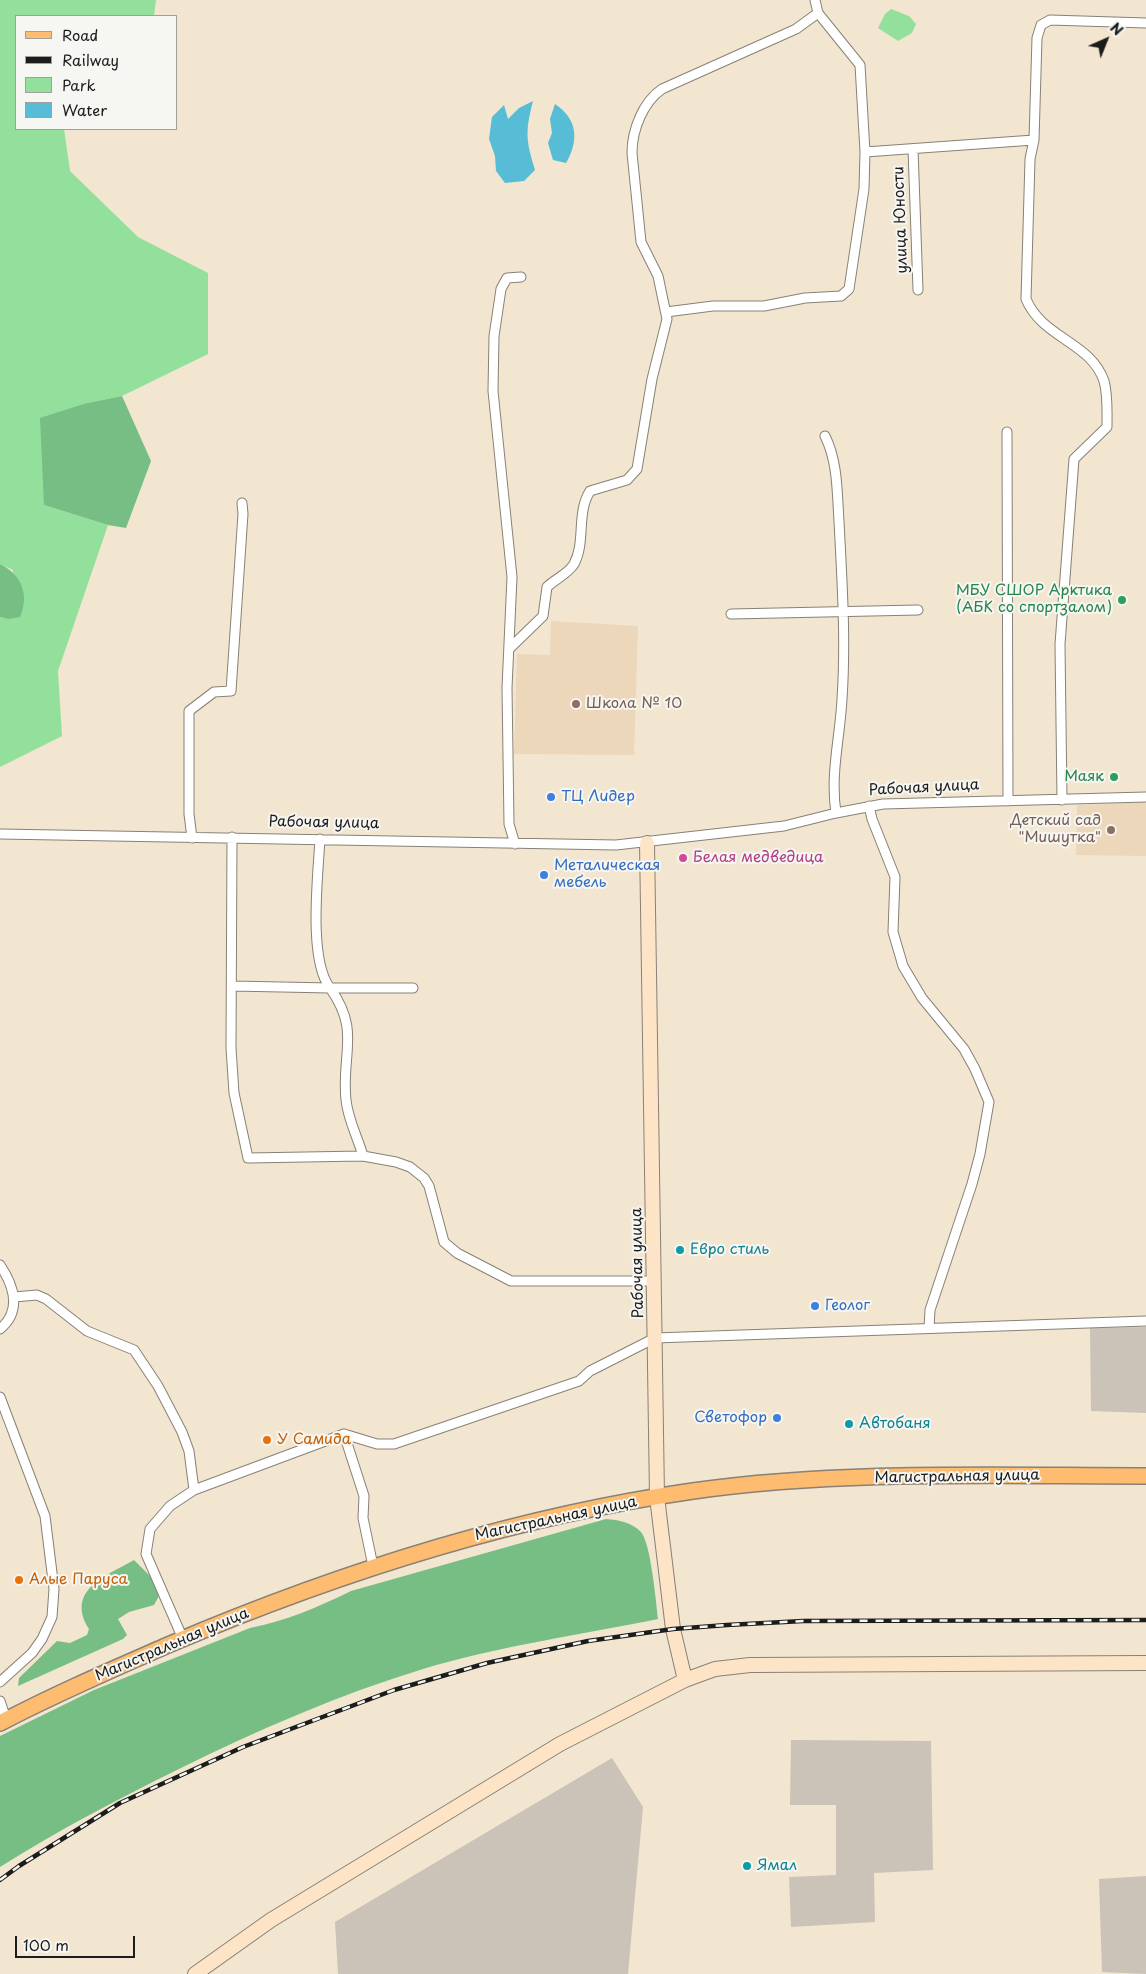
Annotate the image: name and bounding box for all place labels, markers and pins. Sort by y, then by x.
place label: МБУ СШОР Арктика (АБК со спортзалом) [956,582,1112,617]
marker: МБУ СШОР Арктика (АБК со спортзалом) [1116,594,1128,606]
place label: Школа № 10 [586,695,682,713]
marker: Школа № 10 [570,698,582,710]
place label: Маяк [1064,768,1104,786]
marker: Маяк [1108,771,1120,783]
place label: ТЦ Лидер [561,788,635,806]
marker: ТЦ Лидер [545,791,557,803]
place label: Детский сад "Мишутка" [1010,812,1101,847]
marker: Детский сад "Мишутка" [1105,824,1117,836]
place label: Белая медведица [693,849,824,867]
marker: Белая медведица [677,852,689,864]
place label: Металическая мебель [554,857,660,892]
marker: Металическая мебель [538,869,550,881]
place label: Евро стиль [690,1241,769,1259]
marker: Евро стиль [674,1244,686,1256]
place label: Геолог [825,1297,870,1315]
marker: Геолог [809,1300,821,1312]
place label: Светофор [694,1409,767,1427]
marker: Светофор [771,1412,783,1424]
place label: Автобаня [859,1415,931,1433]
marker: Автобаня [843,1418,855,1430]
place label: У Самида [277,1431,351,1449]
marker: У Самида [261,1434,273,1446]
place label: Алые Паруса [29,1571,128,1589]
marker: Алые Паруса [13,1574,25,1586]
place label: Ямал [757,1857,797,1875]
marker: Ямал [741,1860,753,1872]

